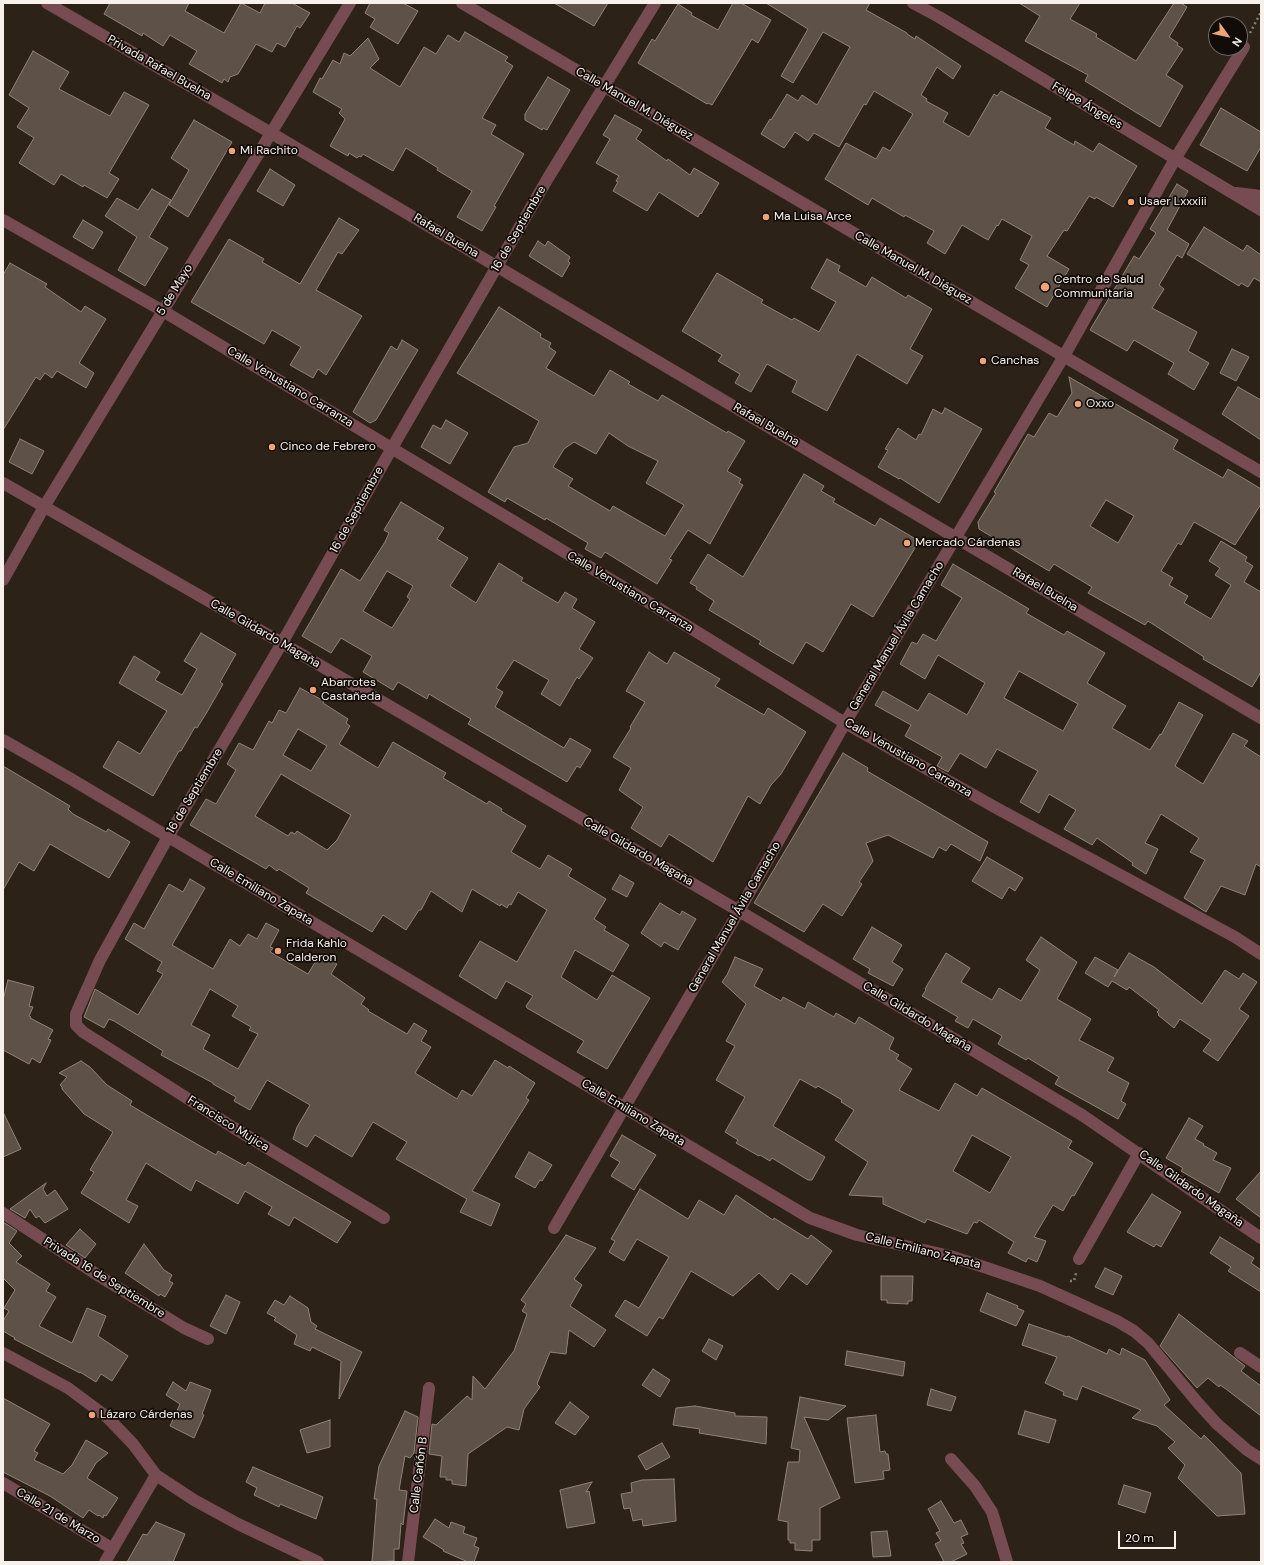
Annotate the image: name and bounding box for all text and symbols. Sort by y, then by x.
north arrow [1208,16,1248,56]
street label: Privada Rafael Buelna [104,32,214,104]
text: N [1229,35,1245,49]
street label: Calle Manuel M. Diéguez [573,65,695,143]
street label: Felipe Ángeles [1049,79,1125,133]
place label: Mi Rachito [240,144,298,158]
marker: Mi Rachito [227,146,237,156]
street label: 16 de Septiembre [489,184,549,274]
place label: Usaer Lxxxiii [1139,195,1207,209]
marker: Usaer Lxxxiii [1126,197,1136,207]
place label: Ma Luisa Arce [774,210,851,224]
street label: Rafael Buelna [411,211,481,261]
marker: Ma Luisa Arce [761,212,771,222]
street label: Calle Manuel M. Diéguez [852,229,974,307]
street label: 5 de Mayo [154,262,196,318]
place label: Centro de Salud Communitaria [1054,273,1144,301]
marker: Centro de Salud Communitaria [1039,281,1051,293]
street label: Calle Venustiano Carranza [224,344,356,430]
place label: Canchas [991,354,1039,368]
marker: Canchas [978,356,988,366]
place label: Oxxo [1086,397,1114,411]
marker: Oxxo [1073,399,1083,409]
street label: Rafael Buelna [731,400,801,450]
place label: Cinco de Febrero [280,440,376,454]
marker: Cinco de Febrero [267,442,277,452]
street label: 16 de Septiembre [327,464,387,556]
place label: Mercado Cárdenas [915,536,1020,550]
marker: Mercado Cárdenas [902,538,912,548]
street label: Calle Venustiano Carranza [564,549,696,635]
street label: General Manuel Ávila Camacho [847,559,947,713]
street label: Rafael Buelna [1010,565,1080,615]
street label: Calle Gildardo Magaña [207,597,323,671]
place label: Abarrotes Castañeda [321,676,381,704]
marker: Abarrotes Castañeda [308,685,318,695]
street label: Calle Venustiano Carranza [842,716,974,800]
street label: 16 de Septiembre [164,746,226,836]
street label: Calle Gildardo Magaña [580,815,696,889]
street label: General Manuel Ávila Camacho [686,839,784,995]
street label: Calle Emiliano Zapata [207,855,315,929]
place label: Frida Kahlo Calderon [286,937,347,965]
marker: Frida Kahlo Calderon [273,946,283,956]
street label: Calle Gildardo Magaña [860,979,974,1055]
street label: Calle Emiliano Zapata [579,1076,687,1150]
street label: Francisco Mujica [185,1093,271,1155]
street label: Calle Gildardo Magaña [1136,1147,1246,1231]
street label: Calle Emiliano Zapata [864,1230,982,1272]
street label: Privada 16 de Septiembre [40,1235,168,1321]
place label: Lázaro Cárdenas [100,1408,193,1422]
marker: Lázaro Cárdenas [87,1410,97,1420]
street label: Calle Cañón B [407,1436,431,1514]
street label: Calle 21 de Marzo [13,1485,103,1547]
scale bar [1120,1523,1178,1549]
text: 20 m [1125,1530,1154,1546]

